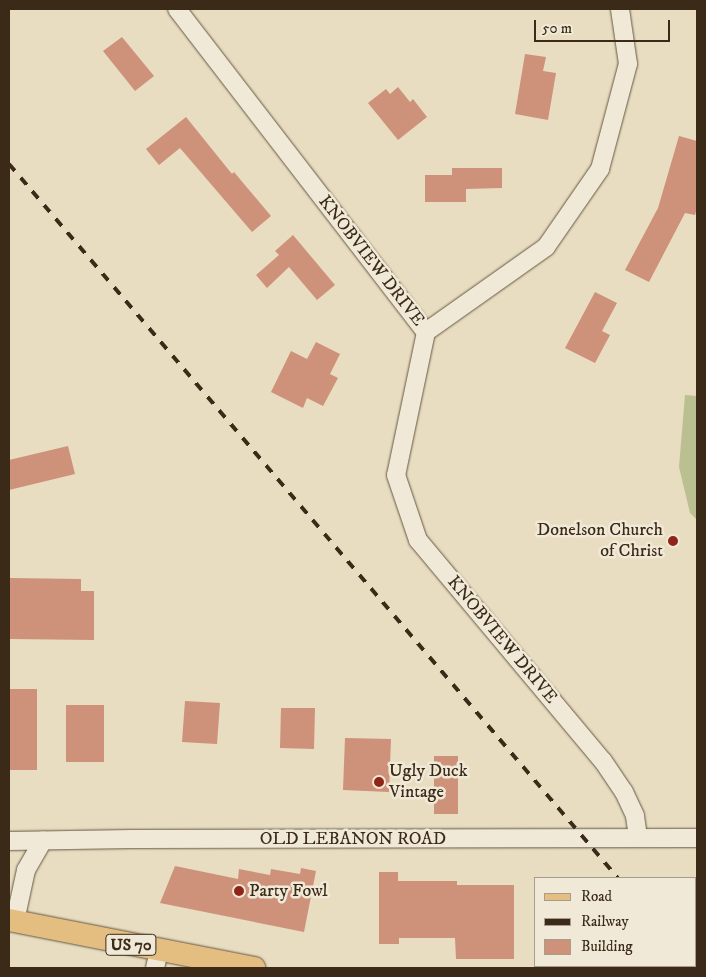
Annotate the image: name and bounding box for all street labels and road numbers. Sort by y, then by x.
street label: KNOBVIEW DRIVE [313,191,429,331]
street label: KNOBVIEW DRIVE [442,572,562,708]
street label: OLD LEBANON ROAD [260,828,446,850]
road number: US 70 [105,932,157,958]

